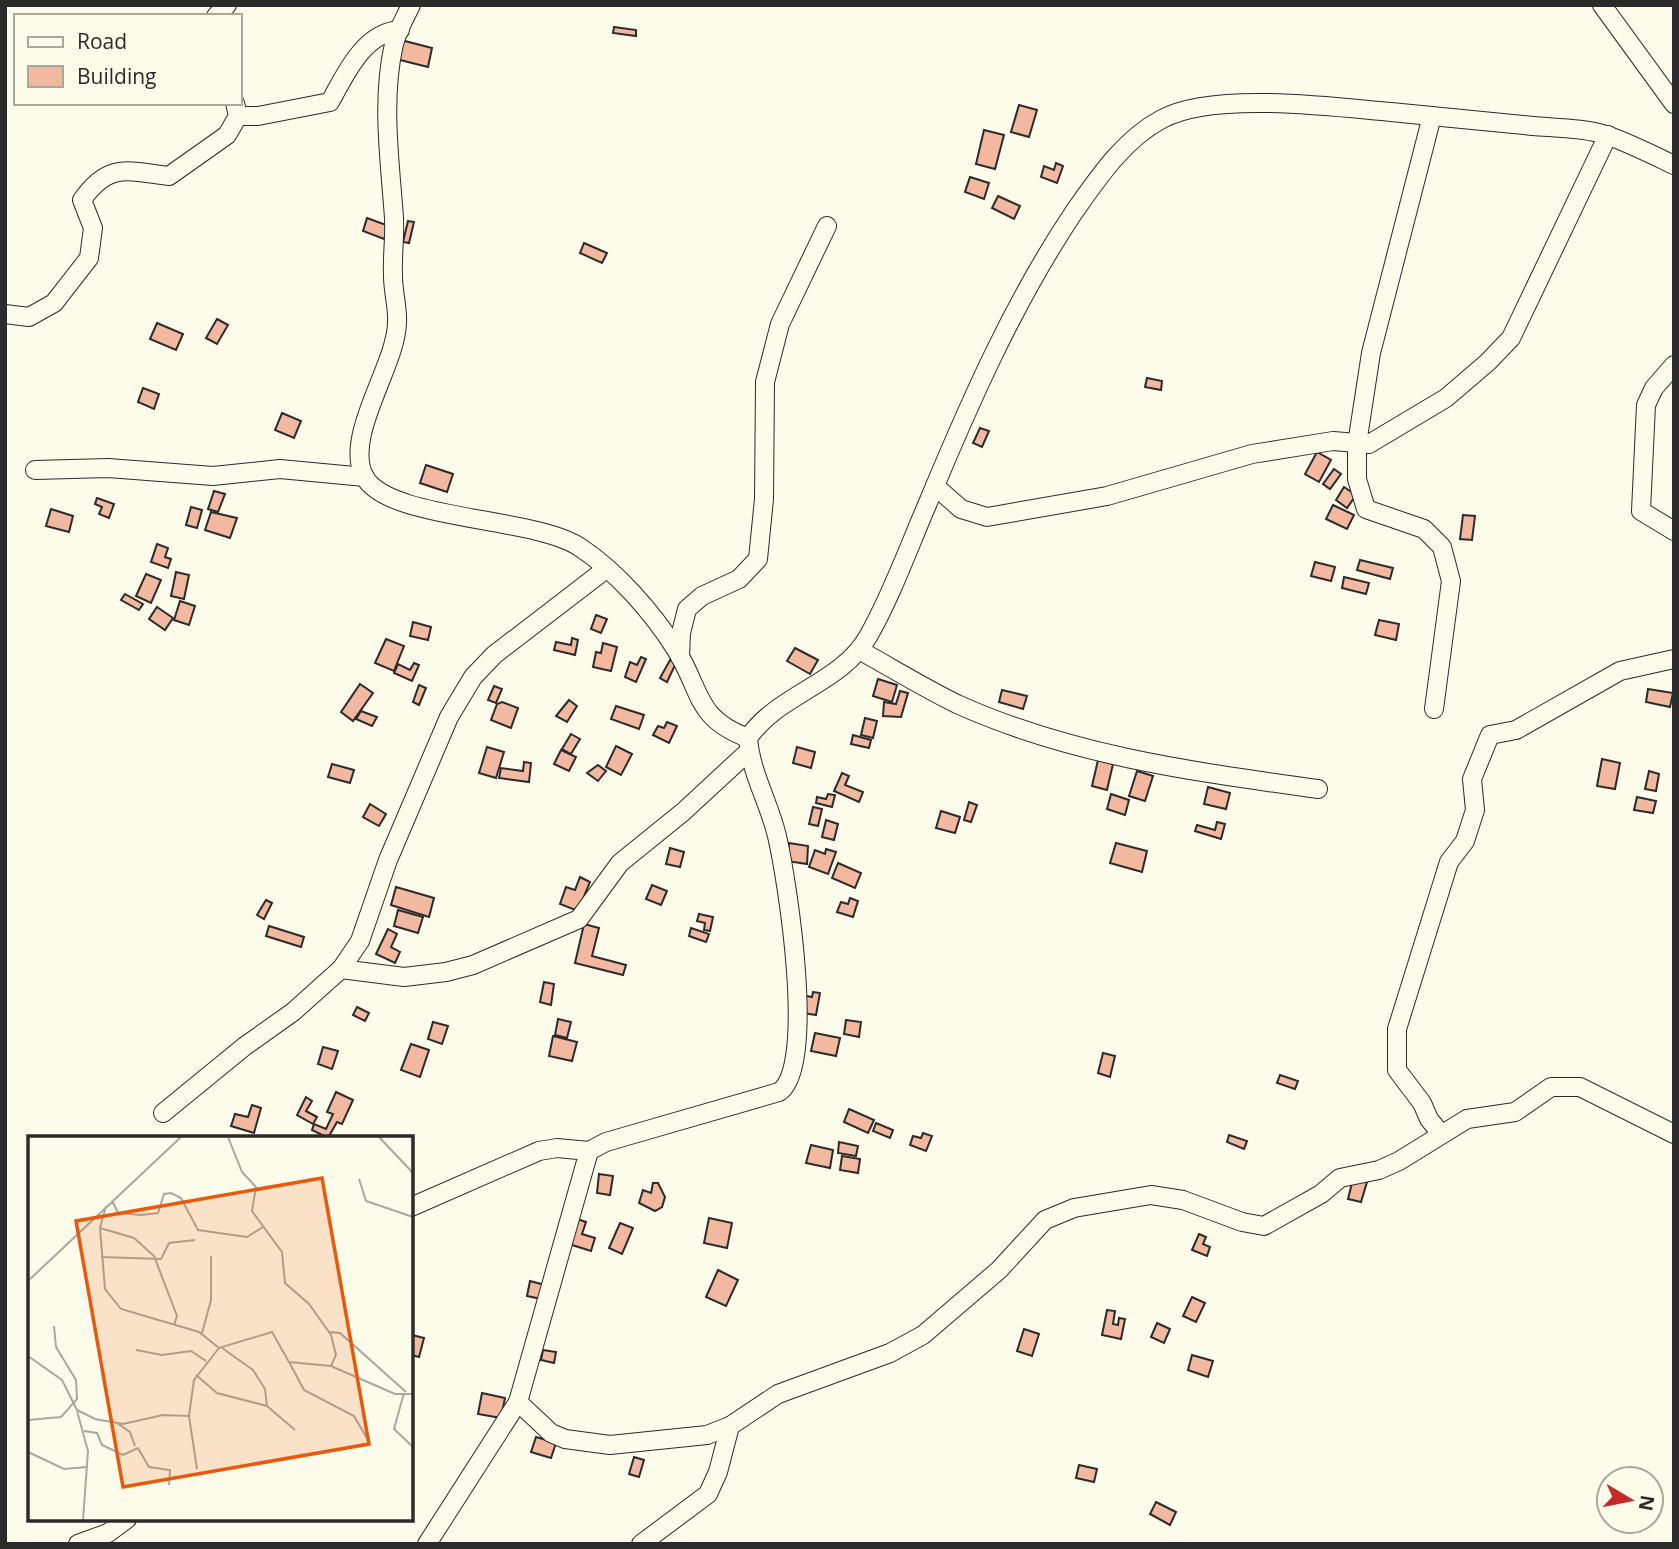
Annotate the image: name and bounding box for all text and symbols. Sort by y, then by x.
legend [14,14,242,105]
text: Road [77,27,127,55]
text: Building [77,62,156,90]
inset map [28,1136,413,1521]
north arrow [1595,1465,1665,1535]
text: N [1633,1493,1661,1513]

